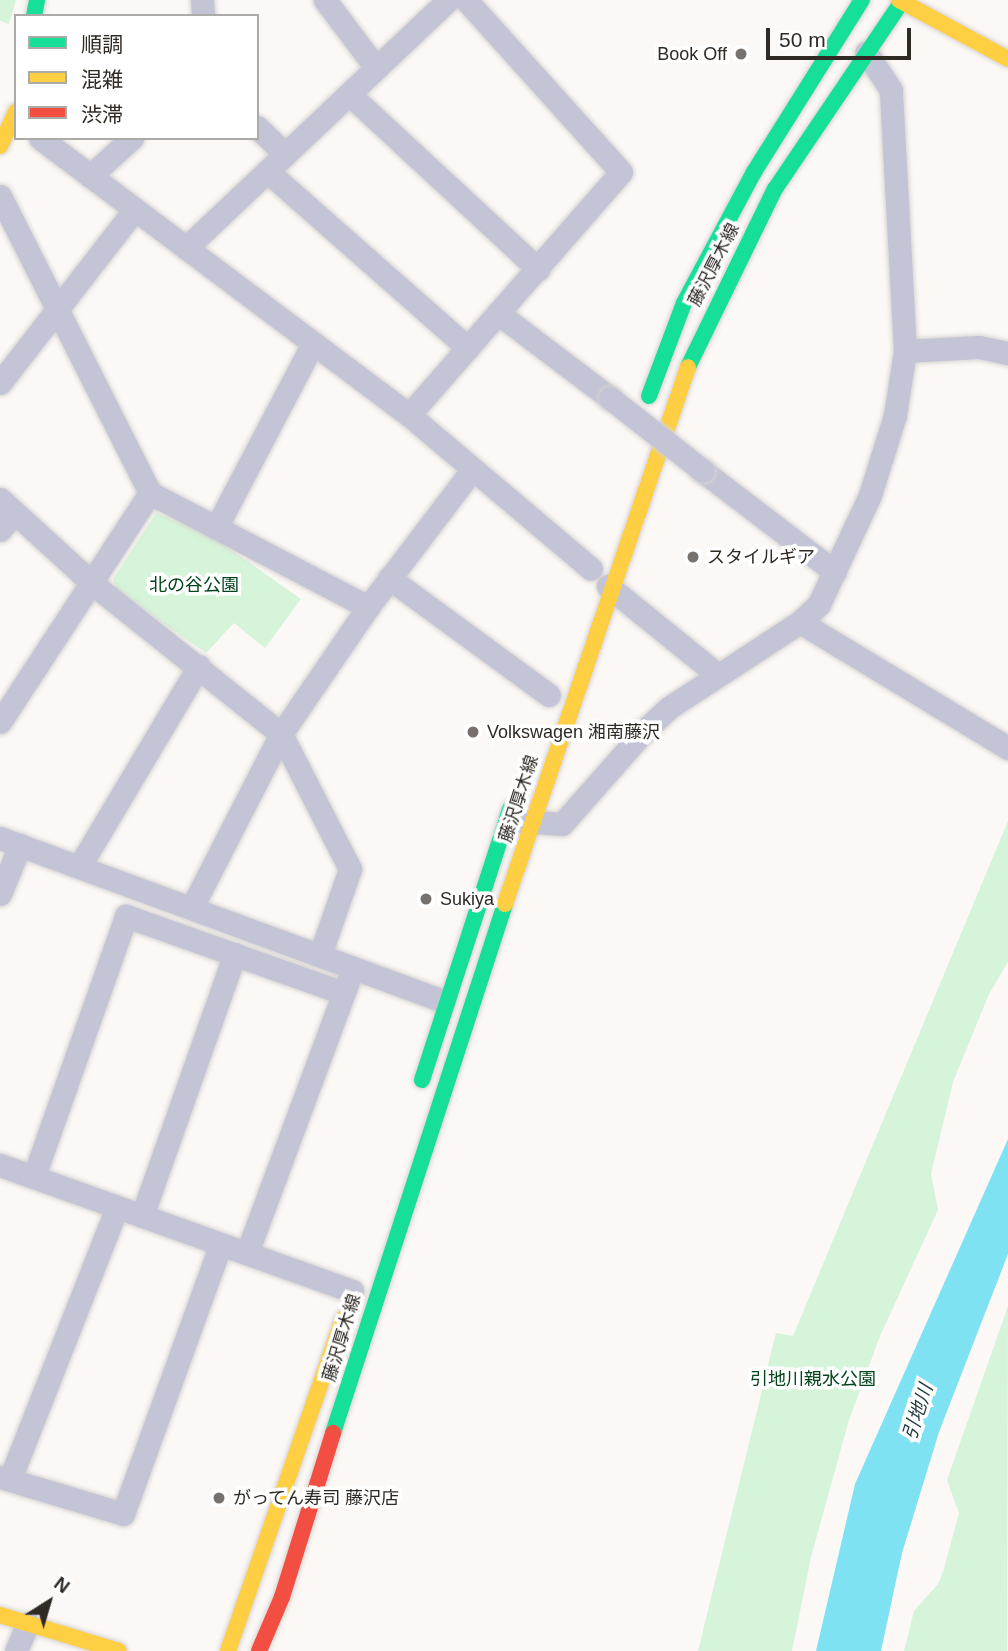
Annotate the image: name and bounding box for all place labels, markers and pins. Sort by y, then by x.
place label: Book Off [657,43,727,65]
marker: Book Off [733,46,749,62]
place label: スタイルギア [707,546,815,568]
marker: スタイルギア [685,549,701,565]
place label: Volkswagen 湘南藤沢 [487,721,660,743]
marker: Volkswagen 湘南藤沢 [465,724,481,740]
place label: Sukiya [440,888,494,910]
marker: Sukiya [418,891,434,907]
place label: がってん寿司 藤沢店 [233,1487,400,1509]
marker: がってん寿司 藤沢店 [211,1490,227,1506]

